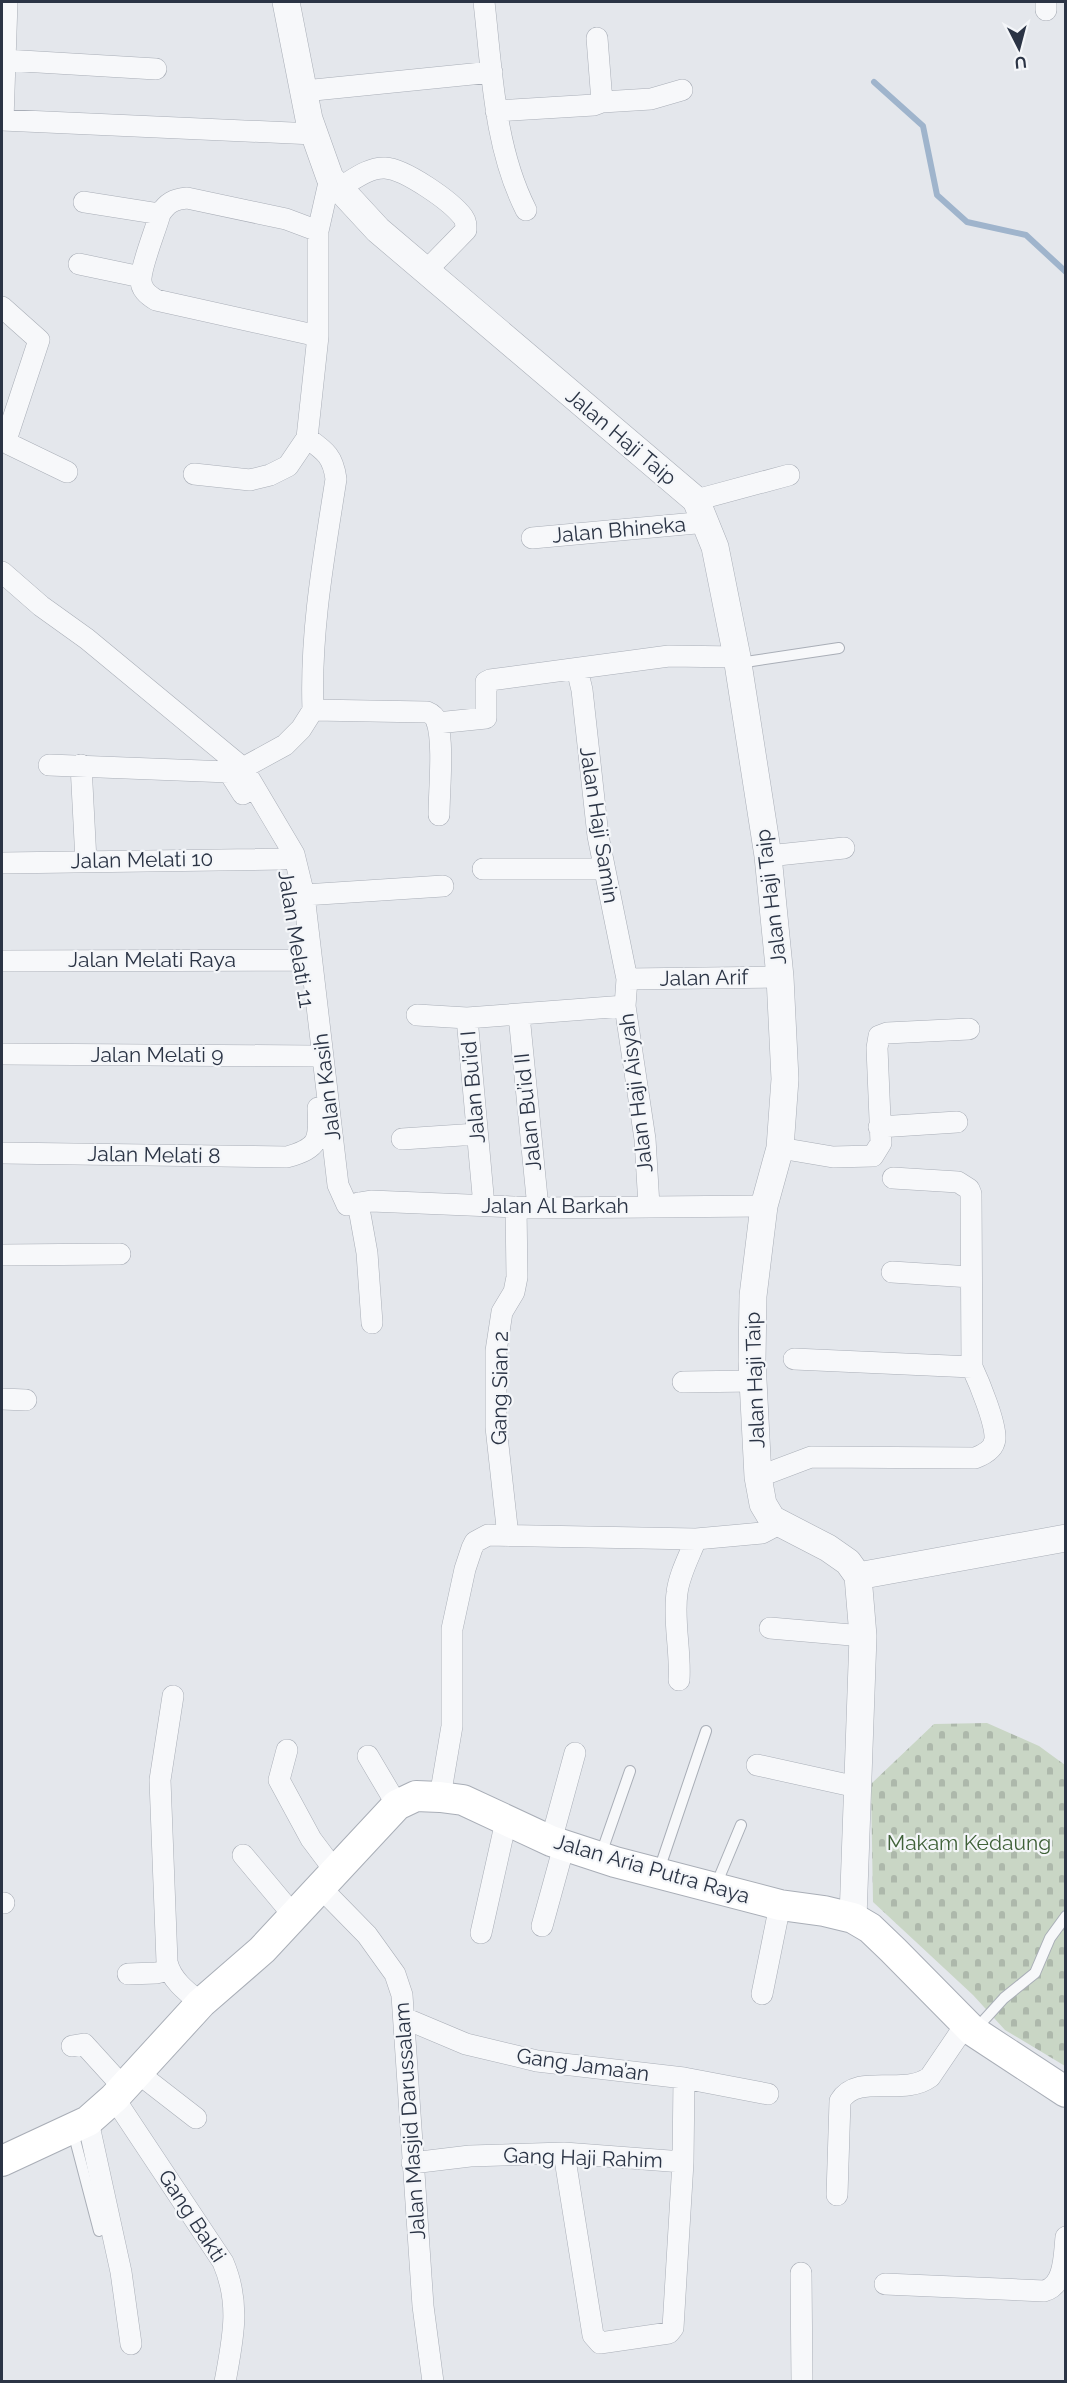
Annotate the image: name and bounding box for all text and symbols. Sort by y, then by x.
north arrow [989,18,1049,78]
text: U [1014,52,1027,72]
street label: Jalan Haji Taip [561,383,682,490]
street label: Jalan Bhineka [551,511,687,548]
street label: Jalan Haji Samin [575,745,624,905]
street label: Jalan Haji Taip [750,828,791,966]
street label: Jalan Melati 10 [70,846,213,873]
street label: Jalan Melati 11 [273,868,320,1009]
street label: Jalan Melati Raya [68,947,236,972]
street label: Jalan Arif [659,964,750,991]
street label: Jalan Haji Aisyah [613,1012,658,1174]
street label: Jalan Bu’id I [455,1030,490,1145]
street label: Jalan Kasih [308,1032,345,1142]
street label: Jalan Melati 9 [90,1042,224,1067]
street label: Jalan Bu’id II [509,1052,546,1172]
street label: Jalan Melati 8 [87,1141,221,1168]
street label: Jalan Al Barkah [481,1193,629,1218]
street label: Jalan Haji Taip [740,1311,769,1449]
street label: Gang Sian 2 [486,1331,513,1445]
street label: Jalan Aria Putra Raya [551,1829,753,1908]
park label: Makam Kedaung [887,1830,1051,1855]
street label: Jalan Masjid Darussalam [389,2001,430,2241]
street label: Gang Jama’an [515,2043,651,2086]
street label: Gang Haji Rahim [503,2142,663,2173]
street label: Gang Bakti [153,2165,232,2267]

